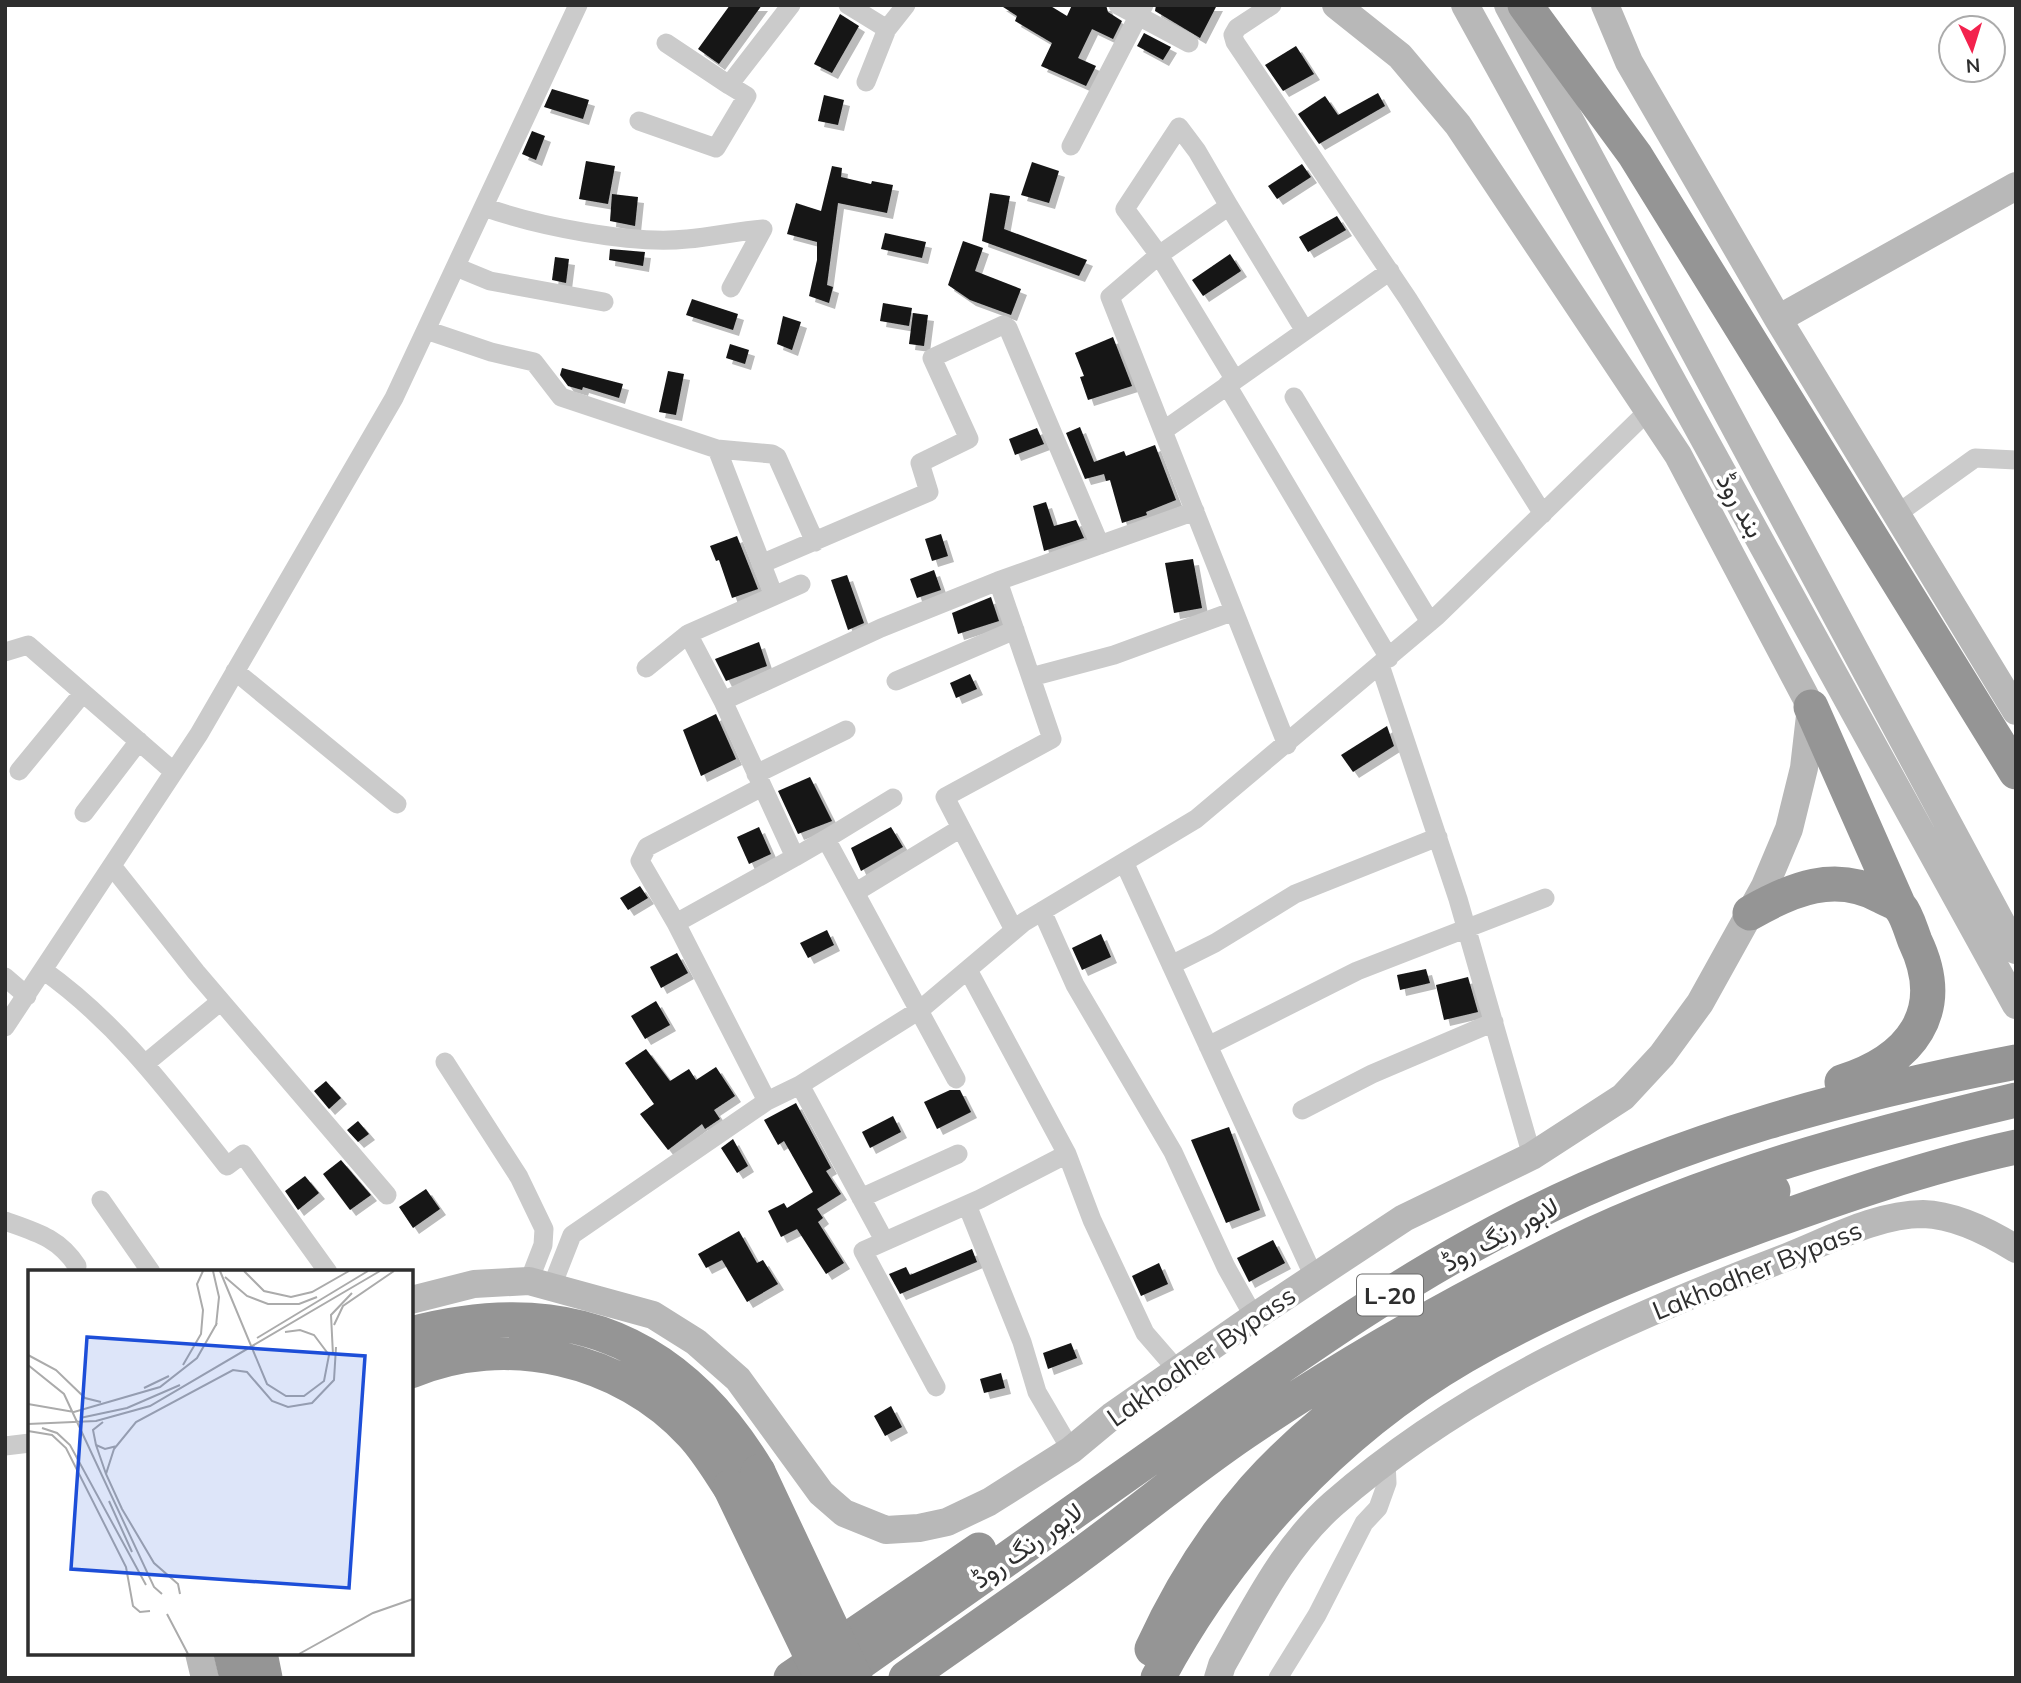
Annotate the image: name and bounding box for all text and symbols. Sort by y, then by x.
north arrow [1937,14,2007,84]
text: N [1965,53,1981,78]
street label: بند روڈ [1710,467,1772,543]
street label: لاہور رنگ روڈ [1436,1189,1565,1279]
street label: Lakhodher Bypass [1647,1213,1867,1327]
inset map [28,1270,413,1655]
road number: L-20 [1357,1274,1423,1316]
street label: Lakhodher Bypass [1100,1279,1302,1433]
street label: لاہور رنگ روڈ [965,1495,1089,1596]

